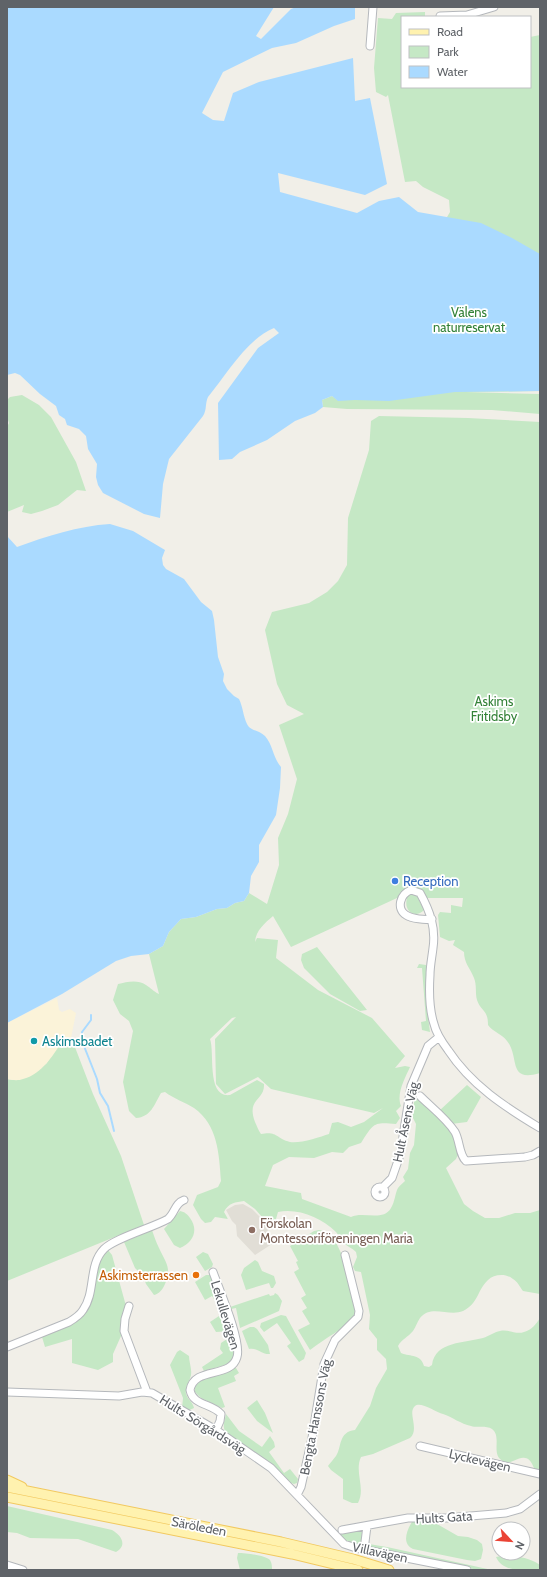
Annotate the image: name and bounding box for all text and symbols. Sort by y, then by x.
legend [401,16,531,88]
text: Road [437,24,463,39]
text: Park [437,44,459,59]
text: Water [437,64,468,79]
park label: Välens naturreservat [433,304,506,335]
park label: Askims Fritidsby [471,693,518,724]
place label: Reception [403,873,458,889]
marker: Reception [390,876,400,886]
place label: Askimsbadet [42,1033,113,1049]
marker: Askimsbadet [29,1036,39,1046]
street label: Hult Åsens Väg [388,1080,421,1164]
place label: Förskolan Montessoriföreningen Maria [260,1215,414,1246]
marker: Förskolan Montessoriföreningen Maria [247,1225,257,1235]
place label: Askimsterrassen [99,1267,188,1283]
marker: Askimsterrassen [191,1270,201,1280]
street label: Lekullevägen [208,1279,244,1351]
street label: Bengta Hanssons Väg [296,1357,334,1476]
street label: Hults Sörgårdsväg [157,1391,249,1457]
street label: Lyckevägen [448,1445,512,1475]
street label: Hults Gata [415,1507,474,1526]
street label: Säröleden [170,1513,228,1539]
north arrow [491,1521,531,1561]
street label: Villavägen [351,1538,409,1566]
text: N [512,1539,528,1552]

